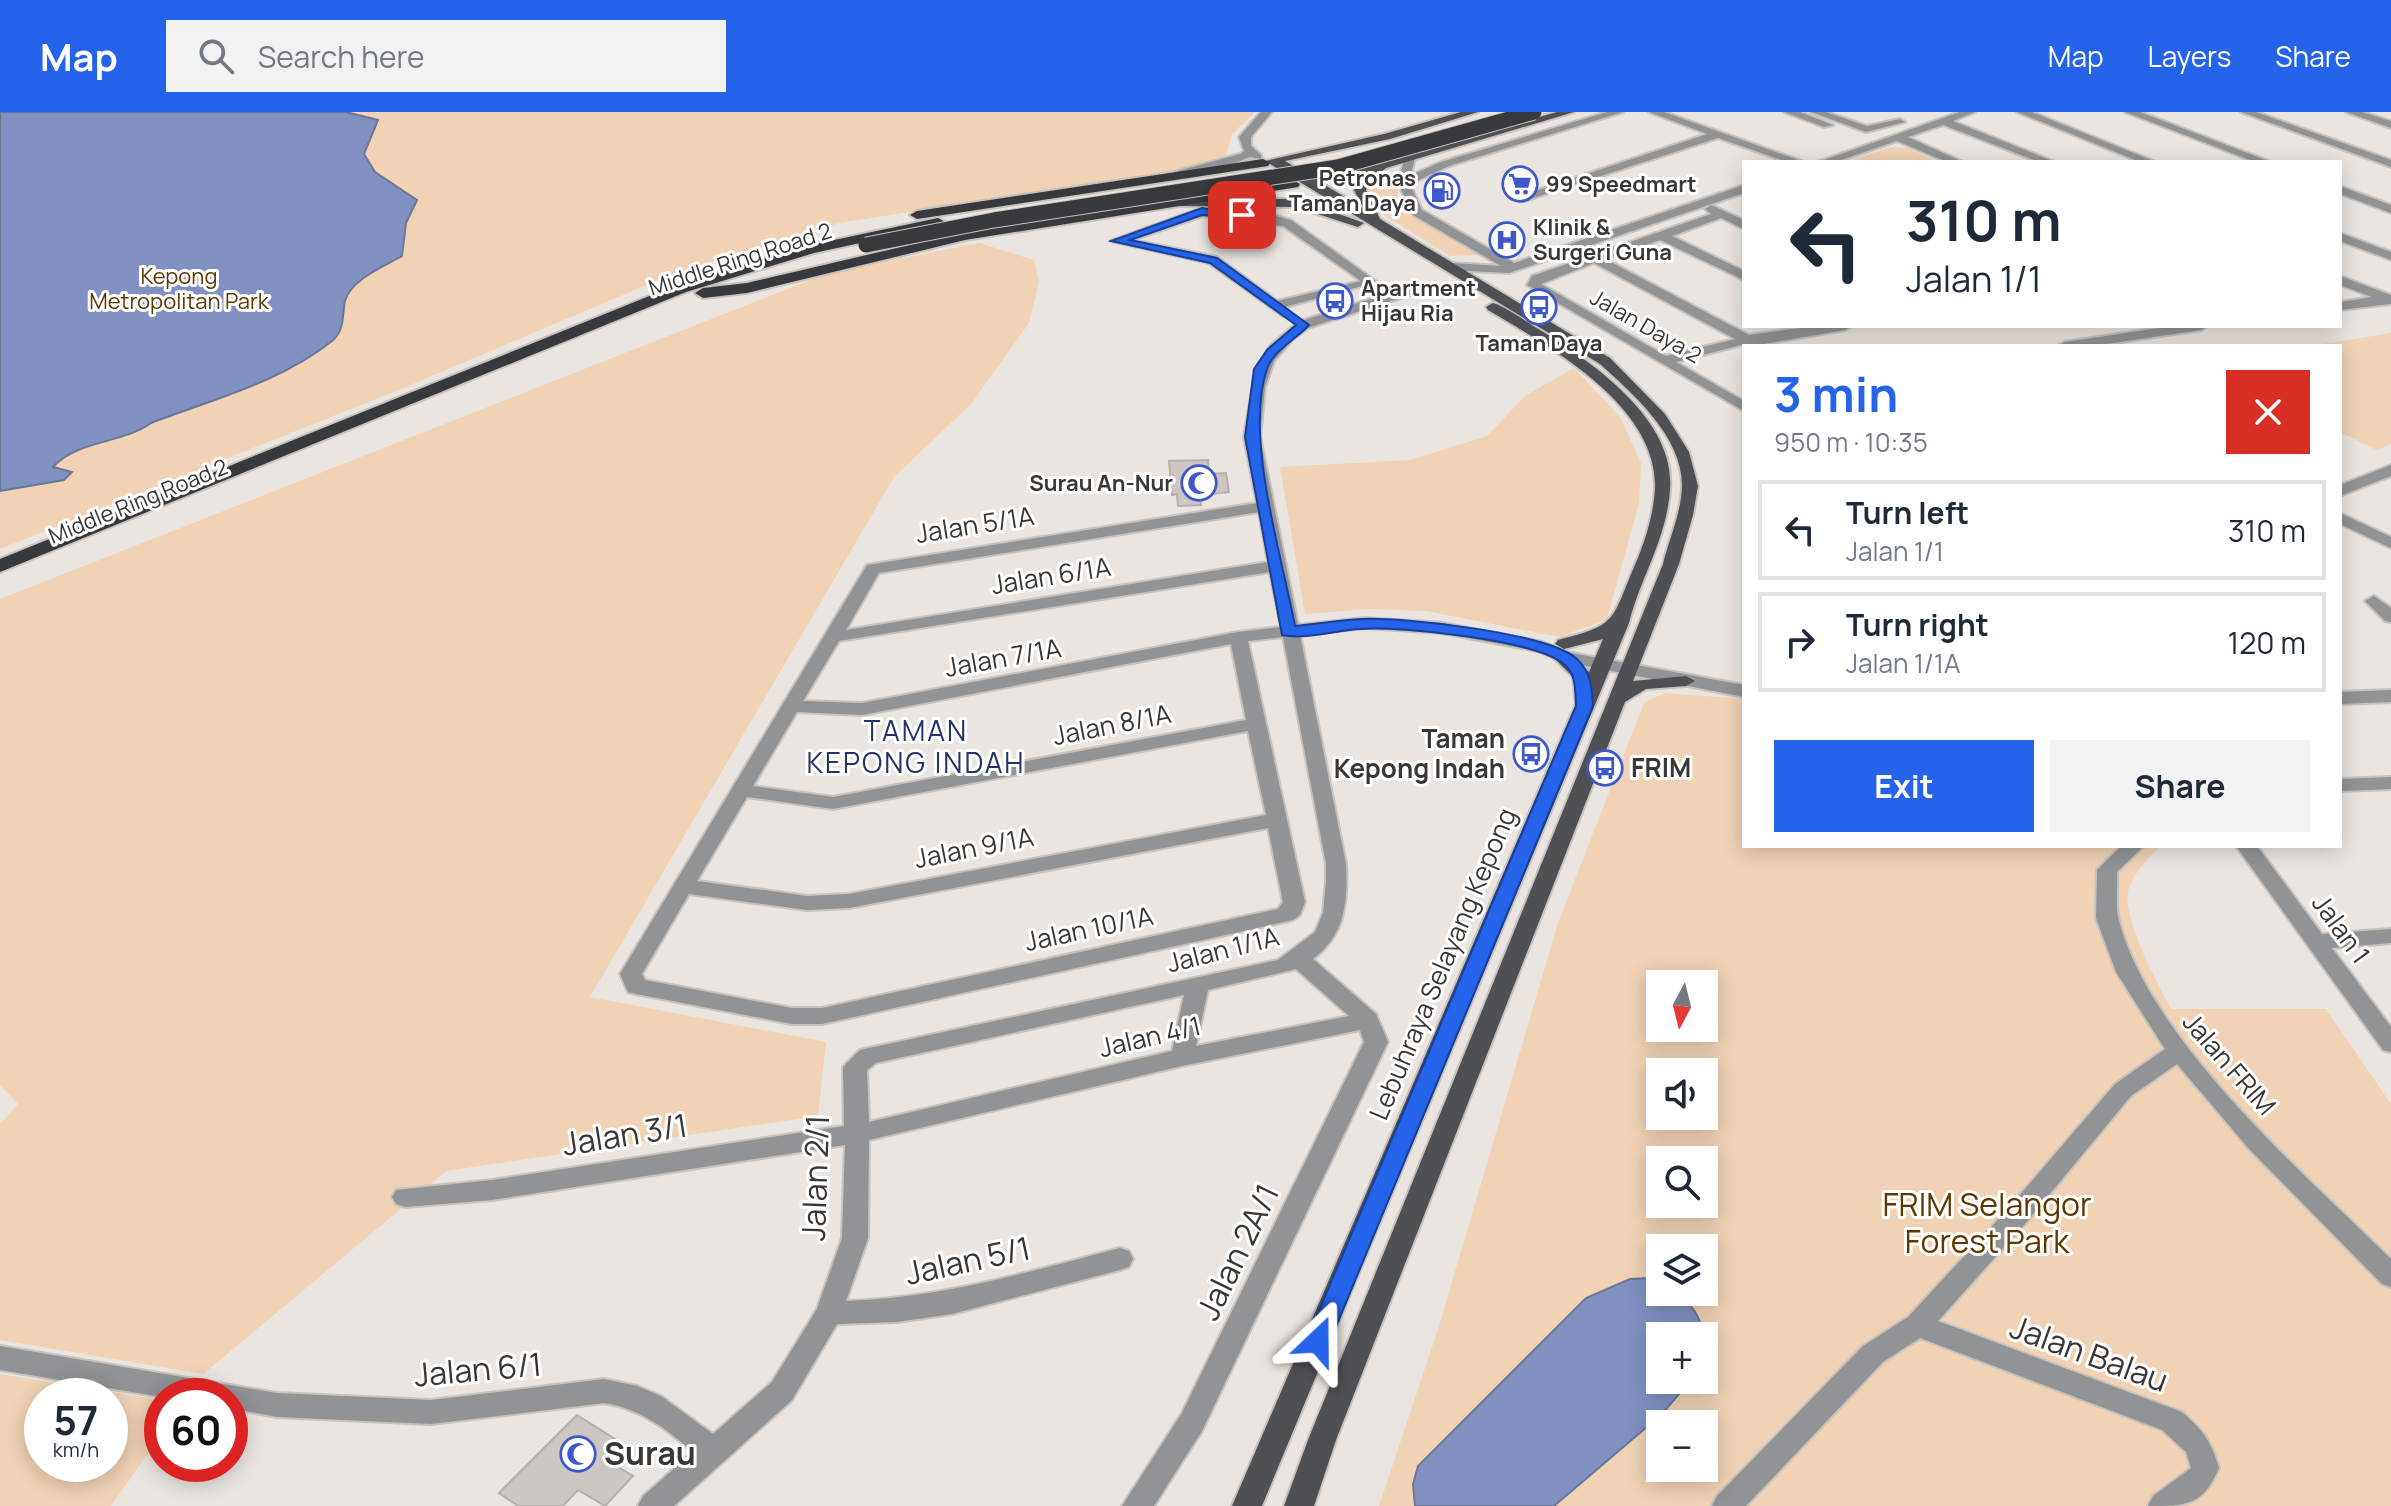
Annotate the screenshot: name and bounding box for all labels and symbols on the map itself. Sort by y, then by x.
place label: Petronas Taman Daya [1289,163,1416,218]
supermarket icon: 99 Speedmart [1501,165,1539,203]
place label: 99 Speedmart [1546,169,1697,199]
fuel station icon: Petronas Taman Daya [1423,172,1461,210]
pin [1208,181,1276,249]
place label: Klinik & Surgeri Guna [1533,212,1672,267]
street label: Middle Ring Road 2 [645,215,835,303]
hospital icon: Klinik & Surgeri Guna [1488,221,1526,259]
park label: Kepong Metropolitan Park [89,261,270,316]
place label: Apartment Hijau Ria [1361,273,1476,328]
bus stop icon: Apartment Hijau Ria [1316,282,1354,320]
street label: Jalan Daya 2 [1585,282,1707,370]
bus stop icon: Taman Daya [1520,288,1558,326]
place label: Taman Daya [1475,328,1603,358]
street label: Middle Ring Road 2 [44,451,232,551]
mosque icon: Surau An-Nur [1180,464,1218,502]
place label: Surau An-Nur [1029,468,1173,498]
street label: Jalan 5/1A [913,497,1037,551]
street label: Jalan 6/1A [989,548,1113,602]
street label: Jalan 7/1A [942,629,1064,685]
street label: Jalan 8/1A [1050,695,1174,753]
district label: TAMAN KEPONG INDAH [806,711,1026,781]
place label: Taman Kepong Indah [1334,720,1505,786]
bus stop icon: Taman Kepong Indah [1512,735,1550,773]
bus stop icon: FRIM [1586,749,1624,787]
place label: FRIM [1631,749,1691,785]
street label: Lebuhraya Selayang Kepong [1360,802,1524,1125]
street label: Jalan 9/1A [911,818,1036,876]
street label: Jalan 1 [2304,886,2379,970]
street label: Jalan 10/1A [1021,897,1156,959]
street label: Jalan 1/1A [1163,918,1283,980]
north arrow [1646,970,1718,1042]
street label: Jalan FRIM [2175,1004,2284,1122]
street label: Jalan 4/1 [1095,1007,1204,1065]
street label: Jalan 3/1 [559,1102,690,1166]
street label: Jalan 2/1 [791,1114,839,1242]
street label: Jalan 2A/1 [1185,1176,1289,1327]
park label: FRIM Selangor Forest Park [1882,1182,2092,1263]
street label: Jalan 5/1 [901,1225,1034,1295]
position arrow [1276,1299,1360,1383]
street label: Jalan Balau [2004,1304,2174,1402]
street label: Jalan 6/1 [412,1342,544,1396]
speed limit sign: 60 [144,1378,248,1482]
place label: Surau [604,1431,696,1475]
mosque icon: Surau [559,1435,597,1473]

